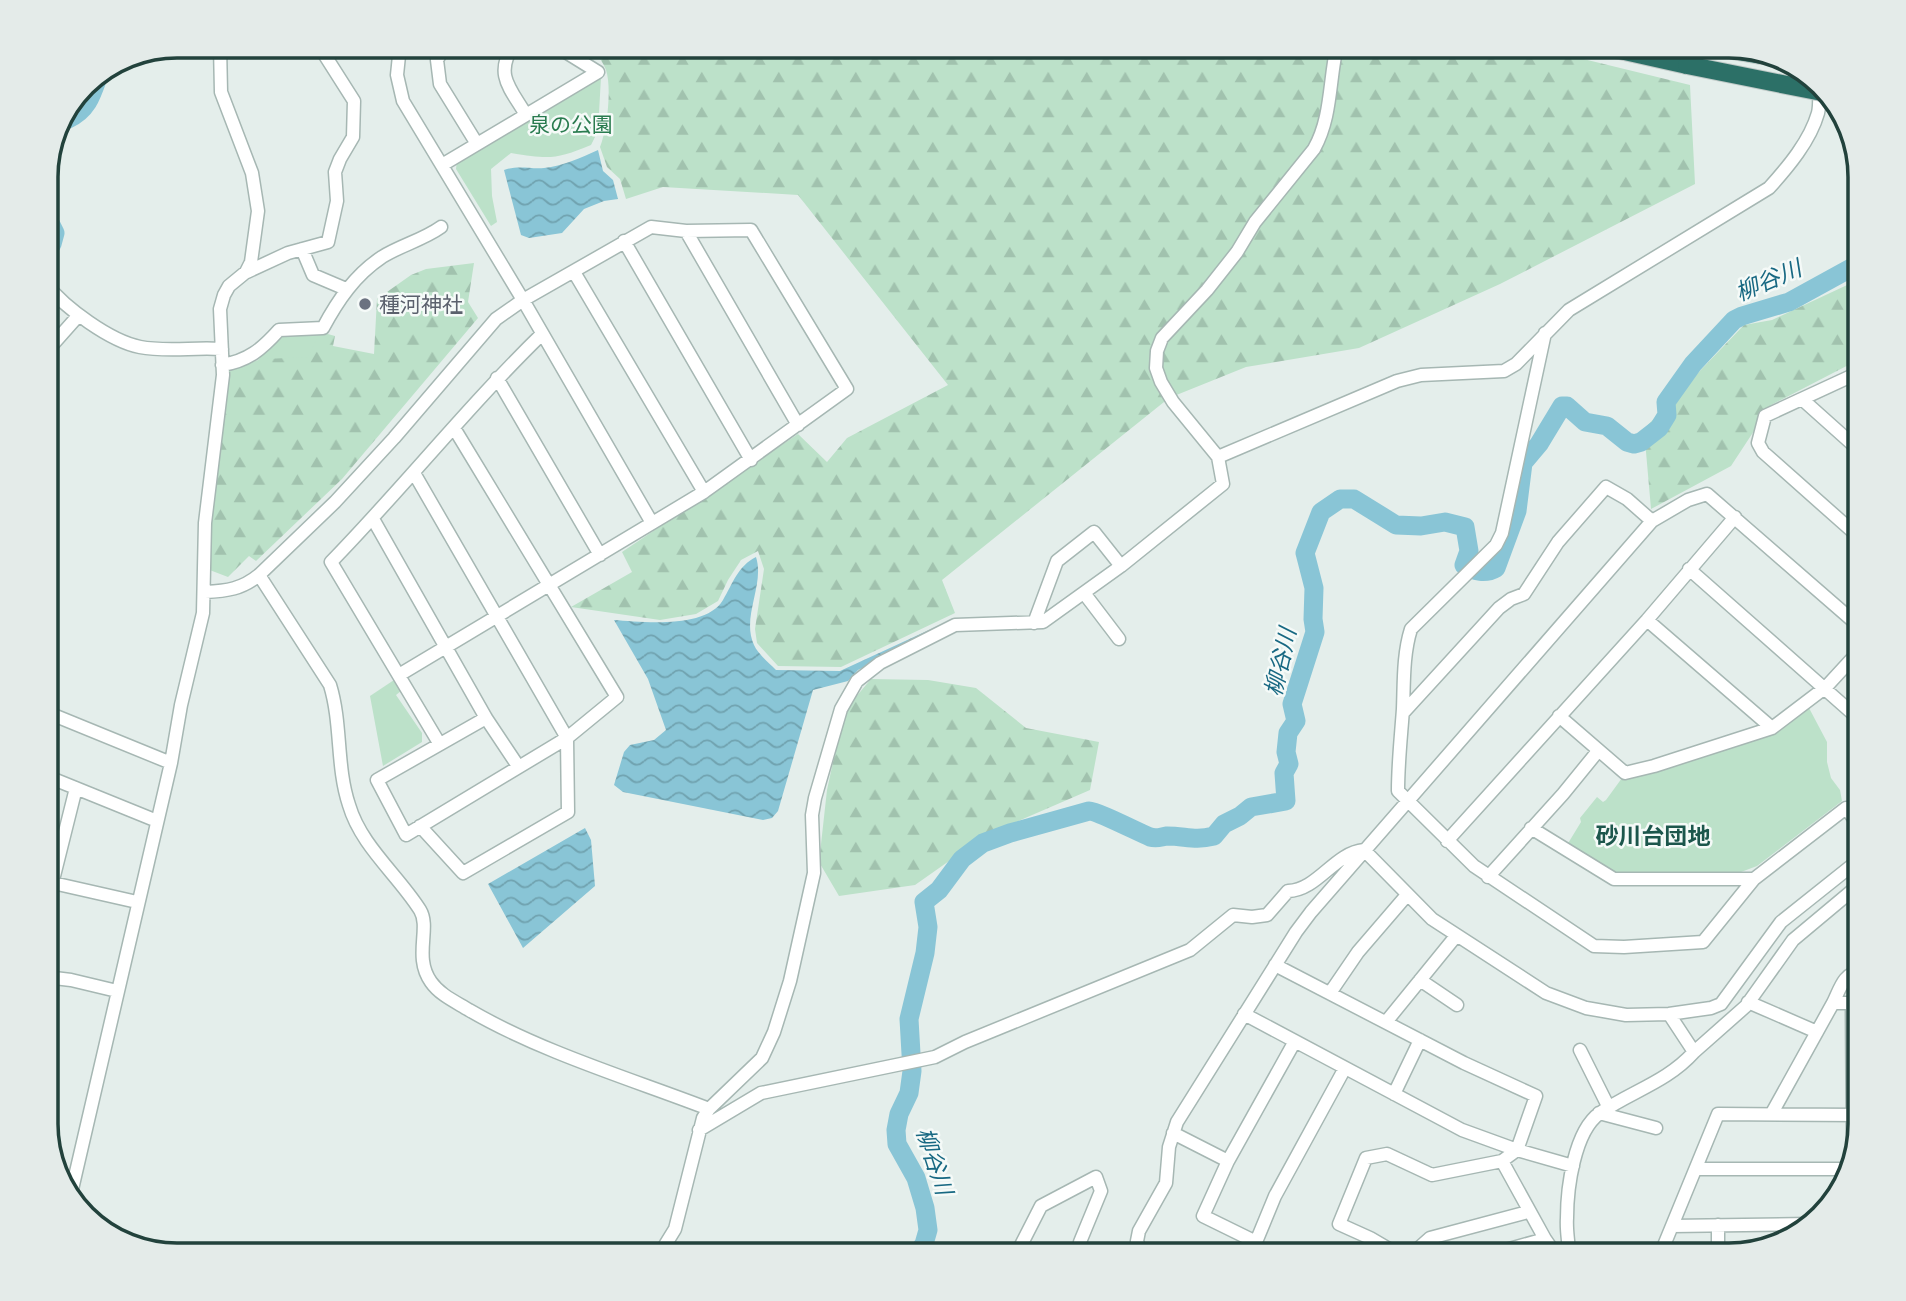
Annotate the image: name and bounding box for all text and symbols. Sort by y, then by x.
park label: 泉の公園 [529,112,613,137]
water label: 柳谷川 [1731,253,1808,306]
place label: 種河神社 [379,292,463,317]
marker: 種河神社 [357,296,373,312]
water label: 柳谷川 [1259,622,1302,699]
district label: 砂川台団地 [1596,822,1711,849]
water label: 柳谷川 [911,1124,959,1201]

